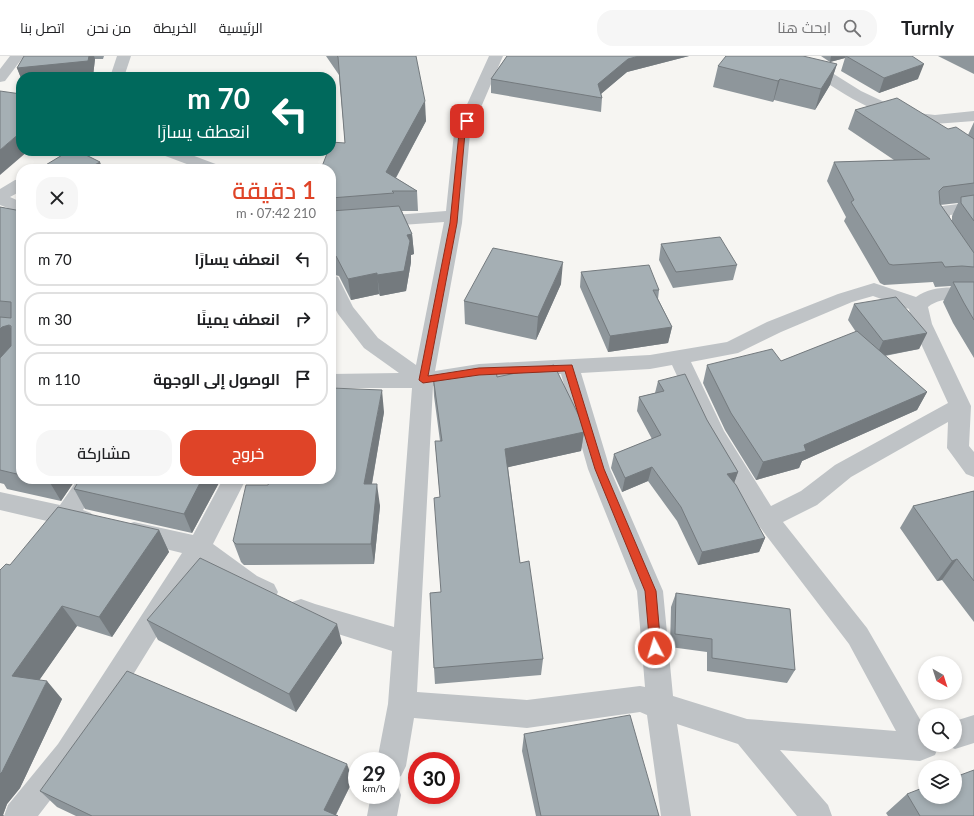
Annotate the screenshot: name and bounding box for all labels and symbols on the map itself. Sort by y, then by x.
pin [450,104,484,138]
position arrow [634,627,676,669]
north arrow [918,656,962,700]
speed limit sign: 30 [408,752,460,804]

